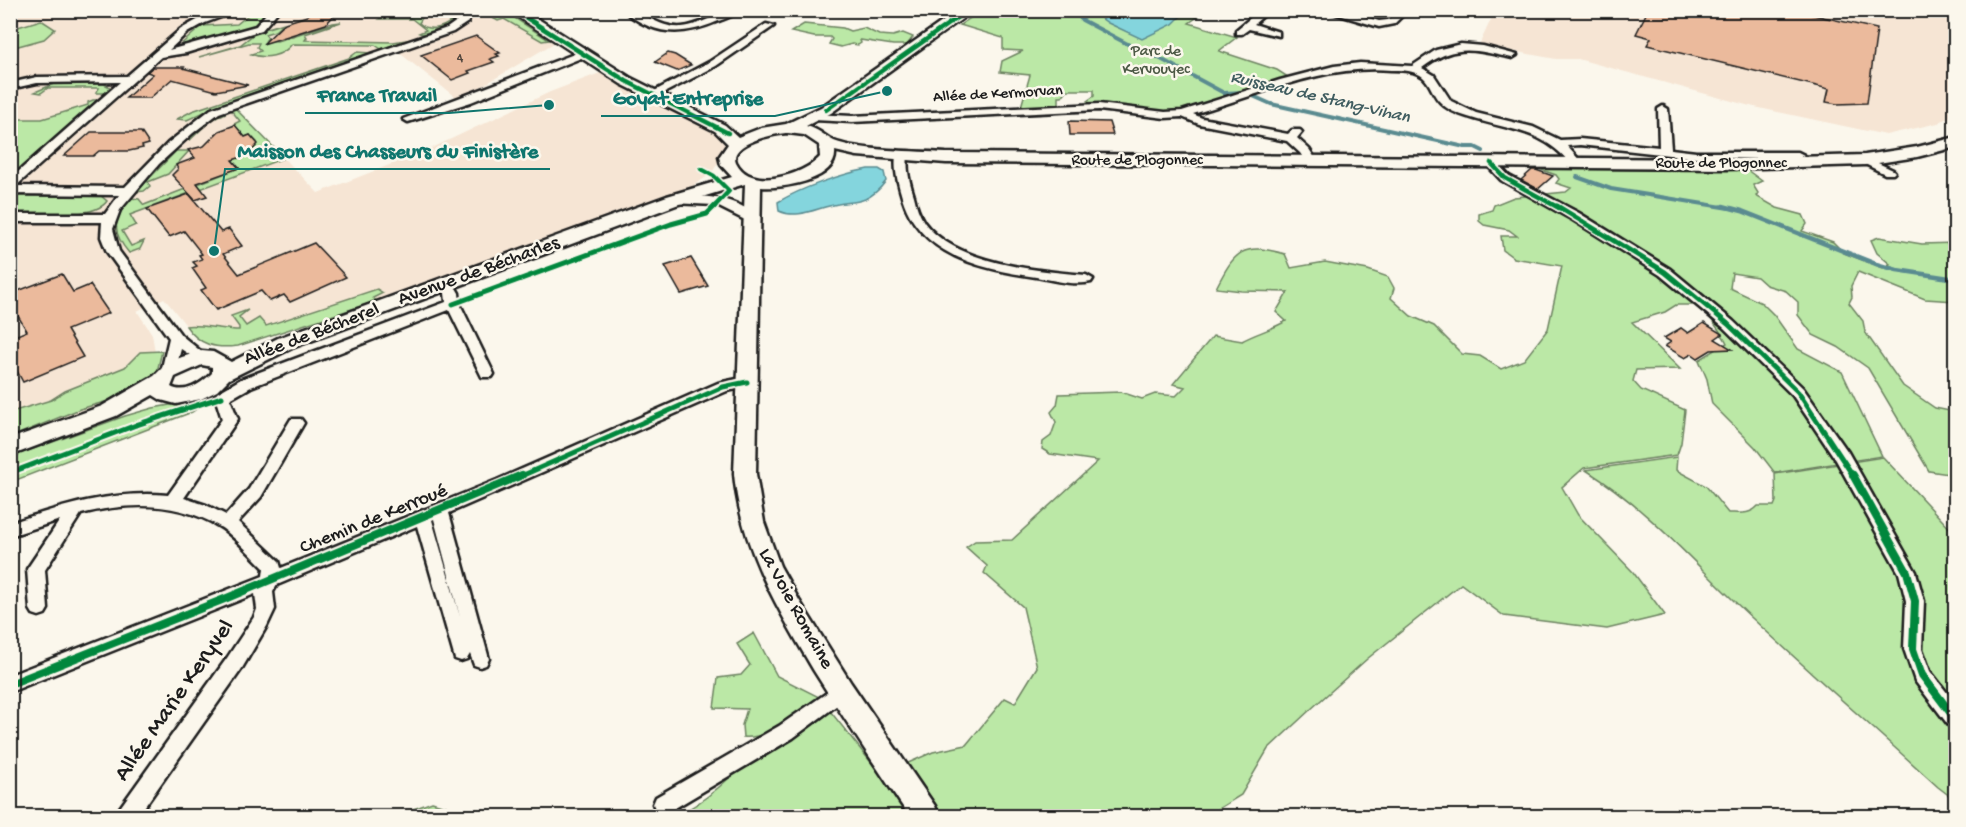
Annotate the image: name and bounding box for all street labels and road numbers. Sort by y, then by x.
street label: Allée de Kermorvan [933,82,1064,108]
street label: Route de Plogonnec [1071,152,1203,171]
street label: Route de Plogonnec [1655,155,1787,174]
street label: Avenue de Bécharles [395,232,563,312]
street label: Allée de Bécherel [241,299,383,371]
street label: Chemin de Kerroué [297,480,452,560]
street label: La Voie Romaine [752,545,838,674]
street label: Allée Marie Keryvel [108,614,242,788]

